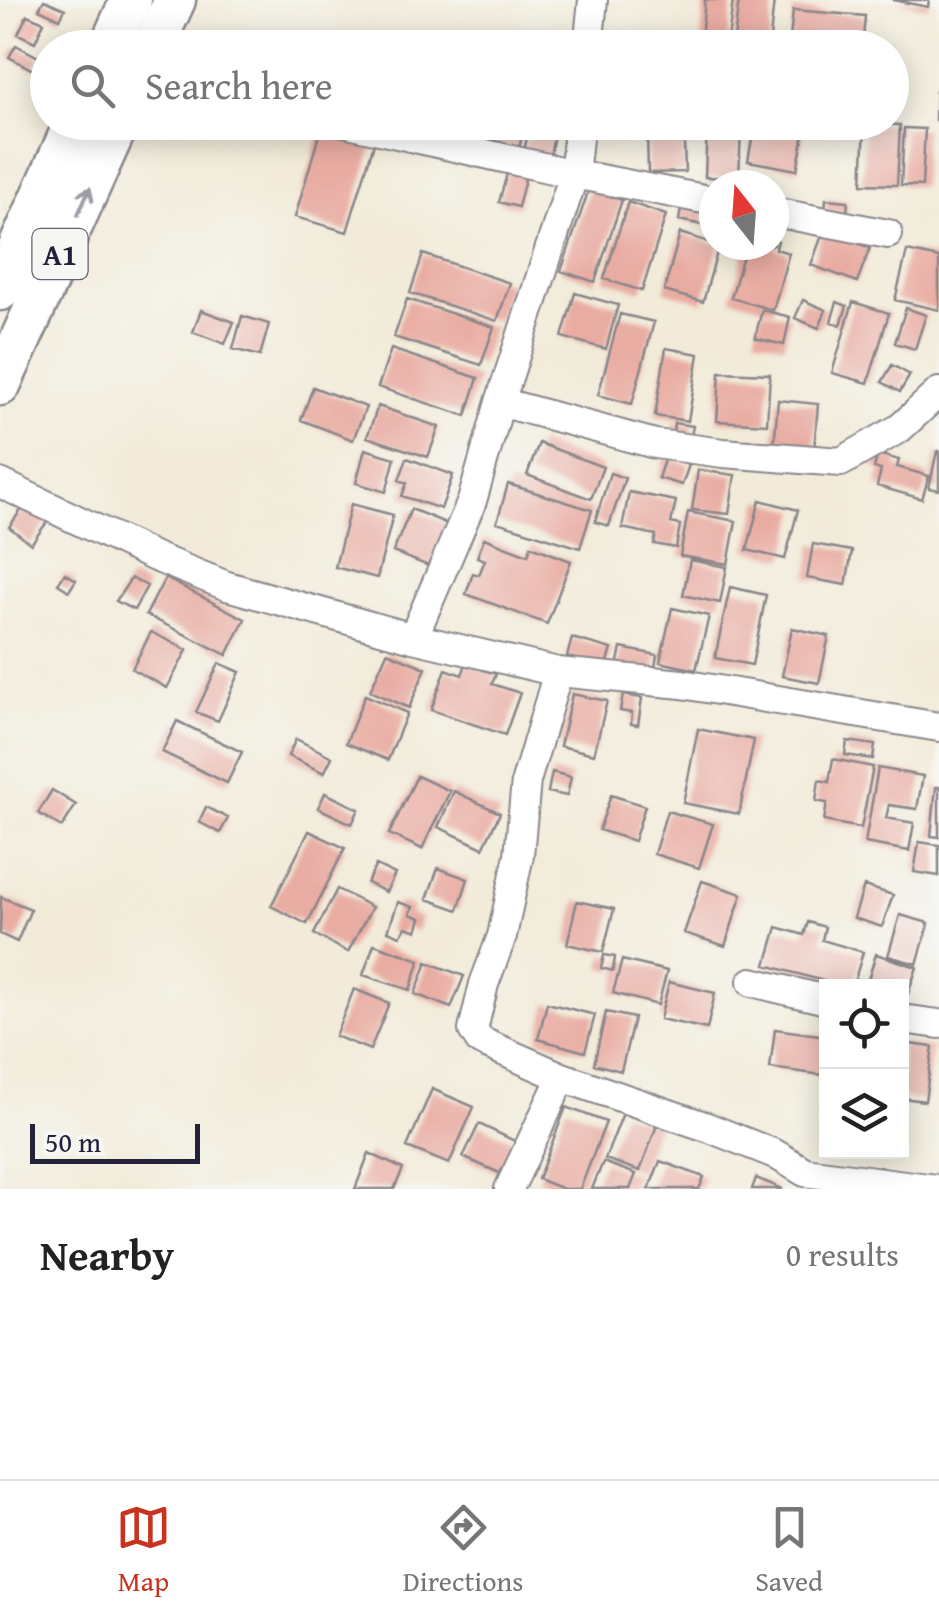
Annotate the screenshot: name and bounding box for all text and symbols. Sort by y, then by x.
search box [30,30,909,140]
text: Search here [145,57,333,113]
icon: search [65,58,120,113]
north arrow [699,170,789,260]
one-way arrow [75,187,94,217]
road number: A1 [32,229,88,279]
map controls [819,979,909,1159]
button: locate [819,979,909,1069]
button: layers [819,1069,909,1159]
scale bar [30,1119,200,1164]
text: 50 m [45,1121,101,1162]
text: Nearby [40,1224,174,1285]
text: 0 results [786,1231,899,1278]
tab: Map [116,1500,171,1601]
tab: Directions [403,1500,523,1601]
tab: Saved [755,1500,823,1601]

